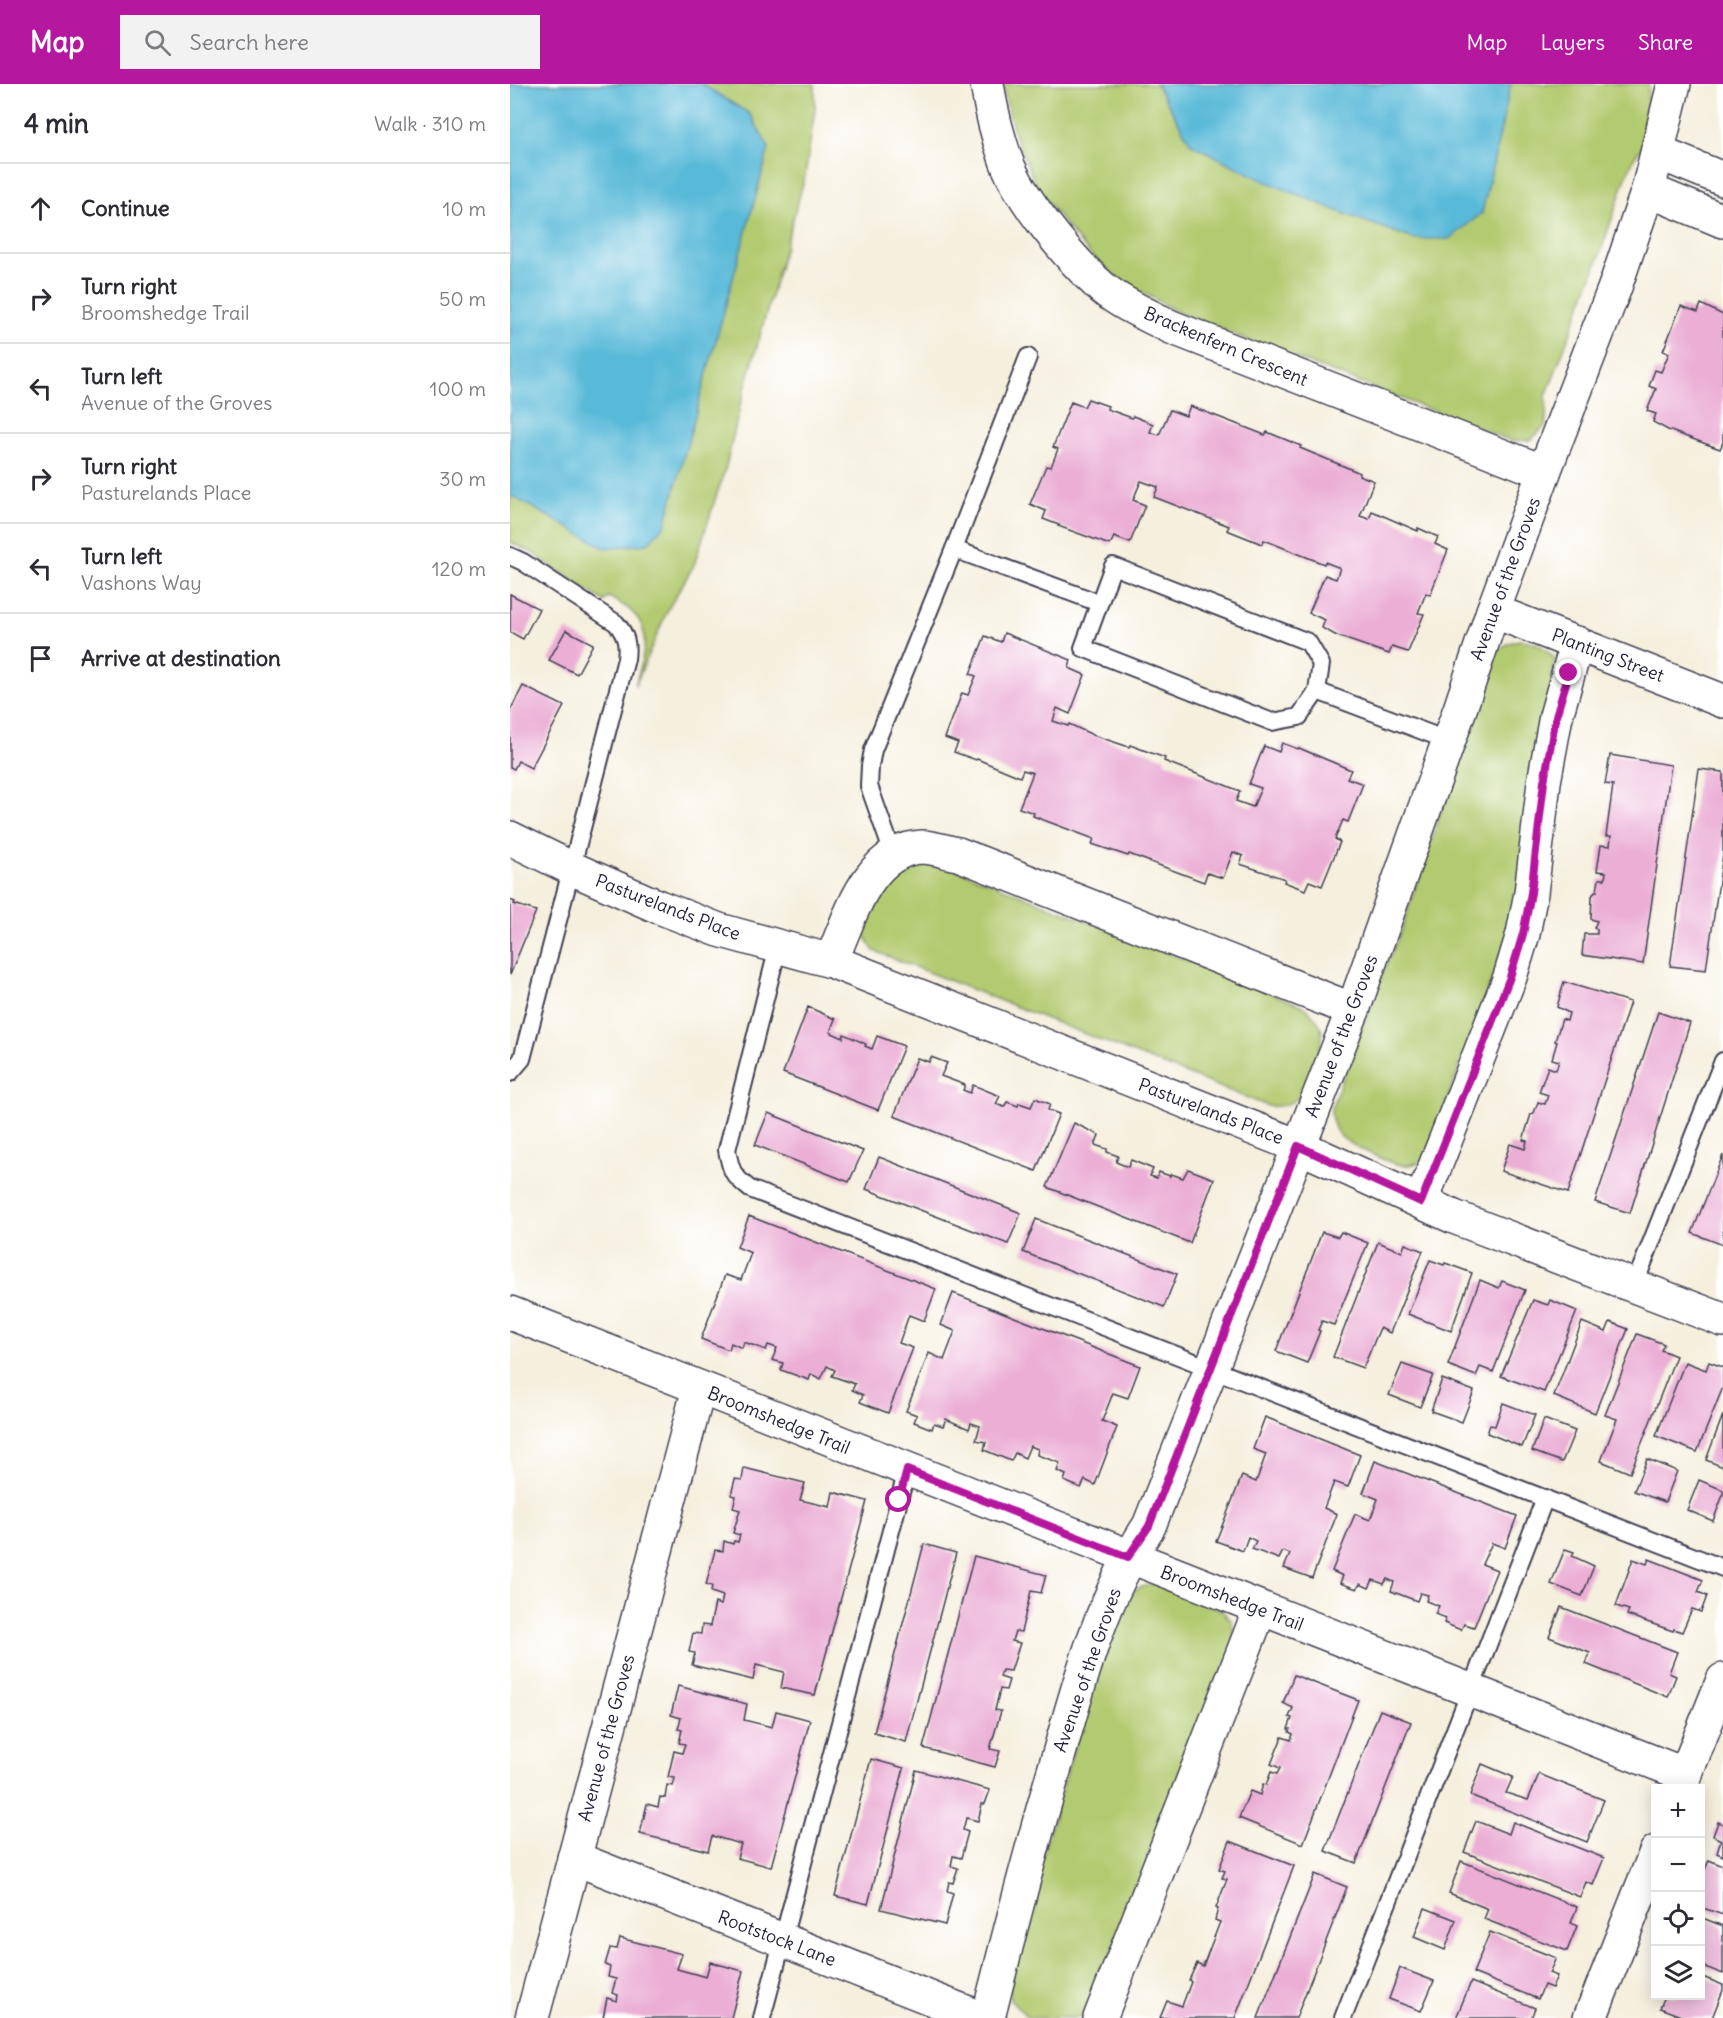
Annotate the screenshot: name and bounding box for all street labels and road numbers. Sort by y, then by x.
street label: Brackenfern Crescent [1141,301,1311,391]
street label: Avenue of the Groves [1465,494,1545,664]
street label: Planting Street [1549,623,1667,687]
street label: Pasturelands Place [592,869,744,945]
street label: Avenue of the Groves [1299,952,1383,1120]
street label: Pasturelands Place [1135,1073,1287,1149]
street label: Broomshedge Trail [704,1381,854,1459]
street label: Broomshedge Trail [1157,1560,1307,1636]
street label: Avenue of the Groves [1048,1585,1126,1755]
street label: Avenue of the Groves [573,1652,639,1824]
street label: Rootstock Lane [715,1905,839,1971]

